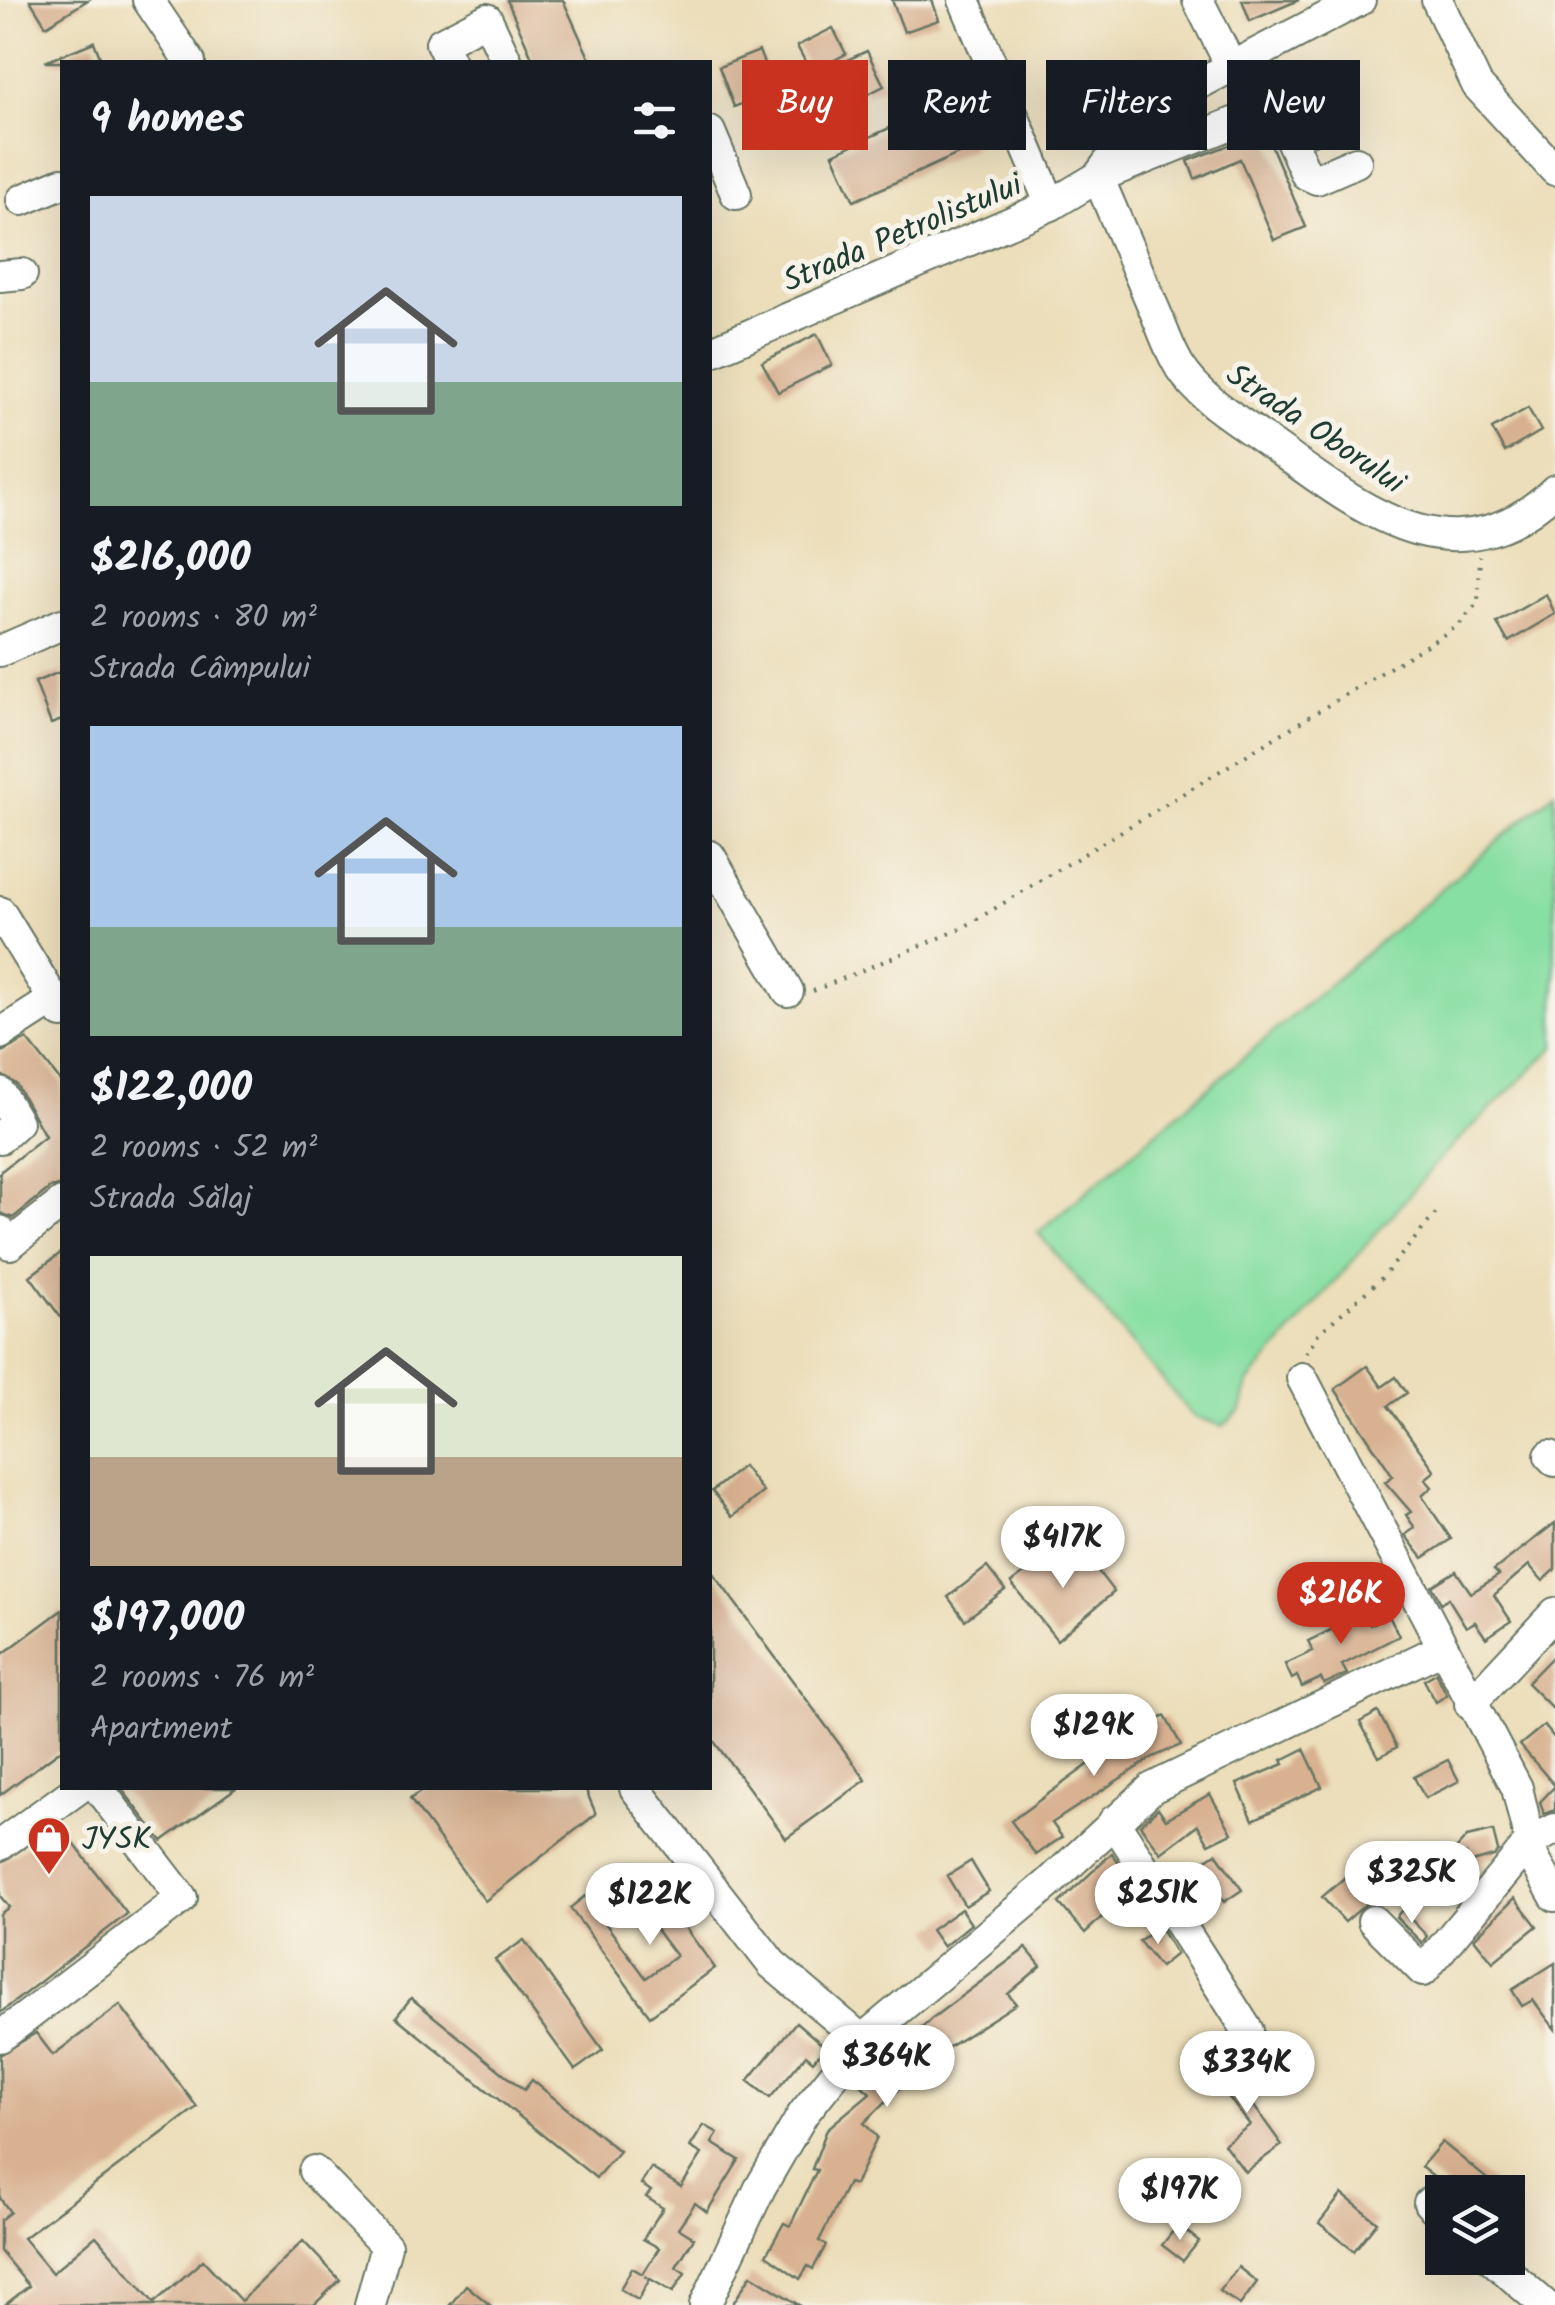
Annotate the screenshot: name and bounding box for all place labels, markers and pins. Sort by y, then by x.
pin: $417K [993,1506,1133,1591]
pin: $216K [1271,1562,1411,1647]
pin: $129K [1024,1694,1164,1779]
shop icon: JYSK [26,1815,72,1876]
place label: JYSK [82,1815,151,1866]
pin: $325K [1342,1841,1482,1926]
pin: $251K [1088,1862,1228,1947]
pin: $122K [580,1863,720,1948]
pin: $364K [817,2025,957,2110]
pin: $334K [1177,2031,1317,2116]
pin: $197K [1110,2158,1250,2243]

